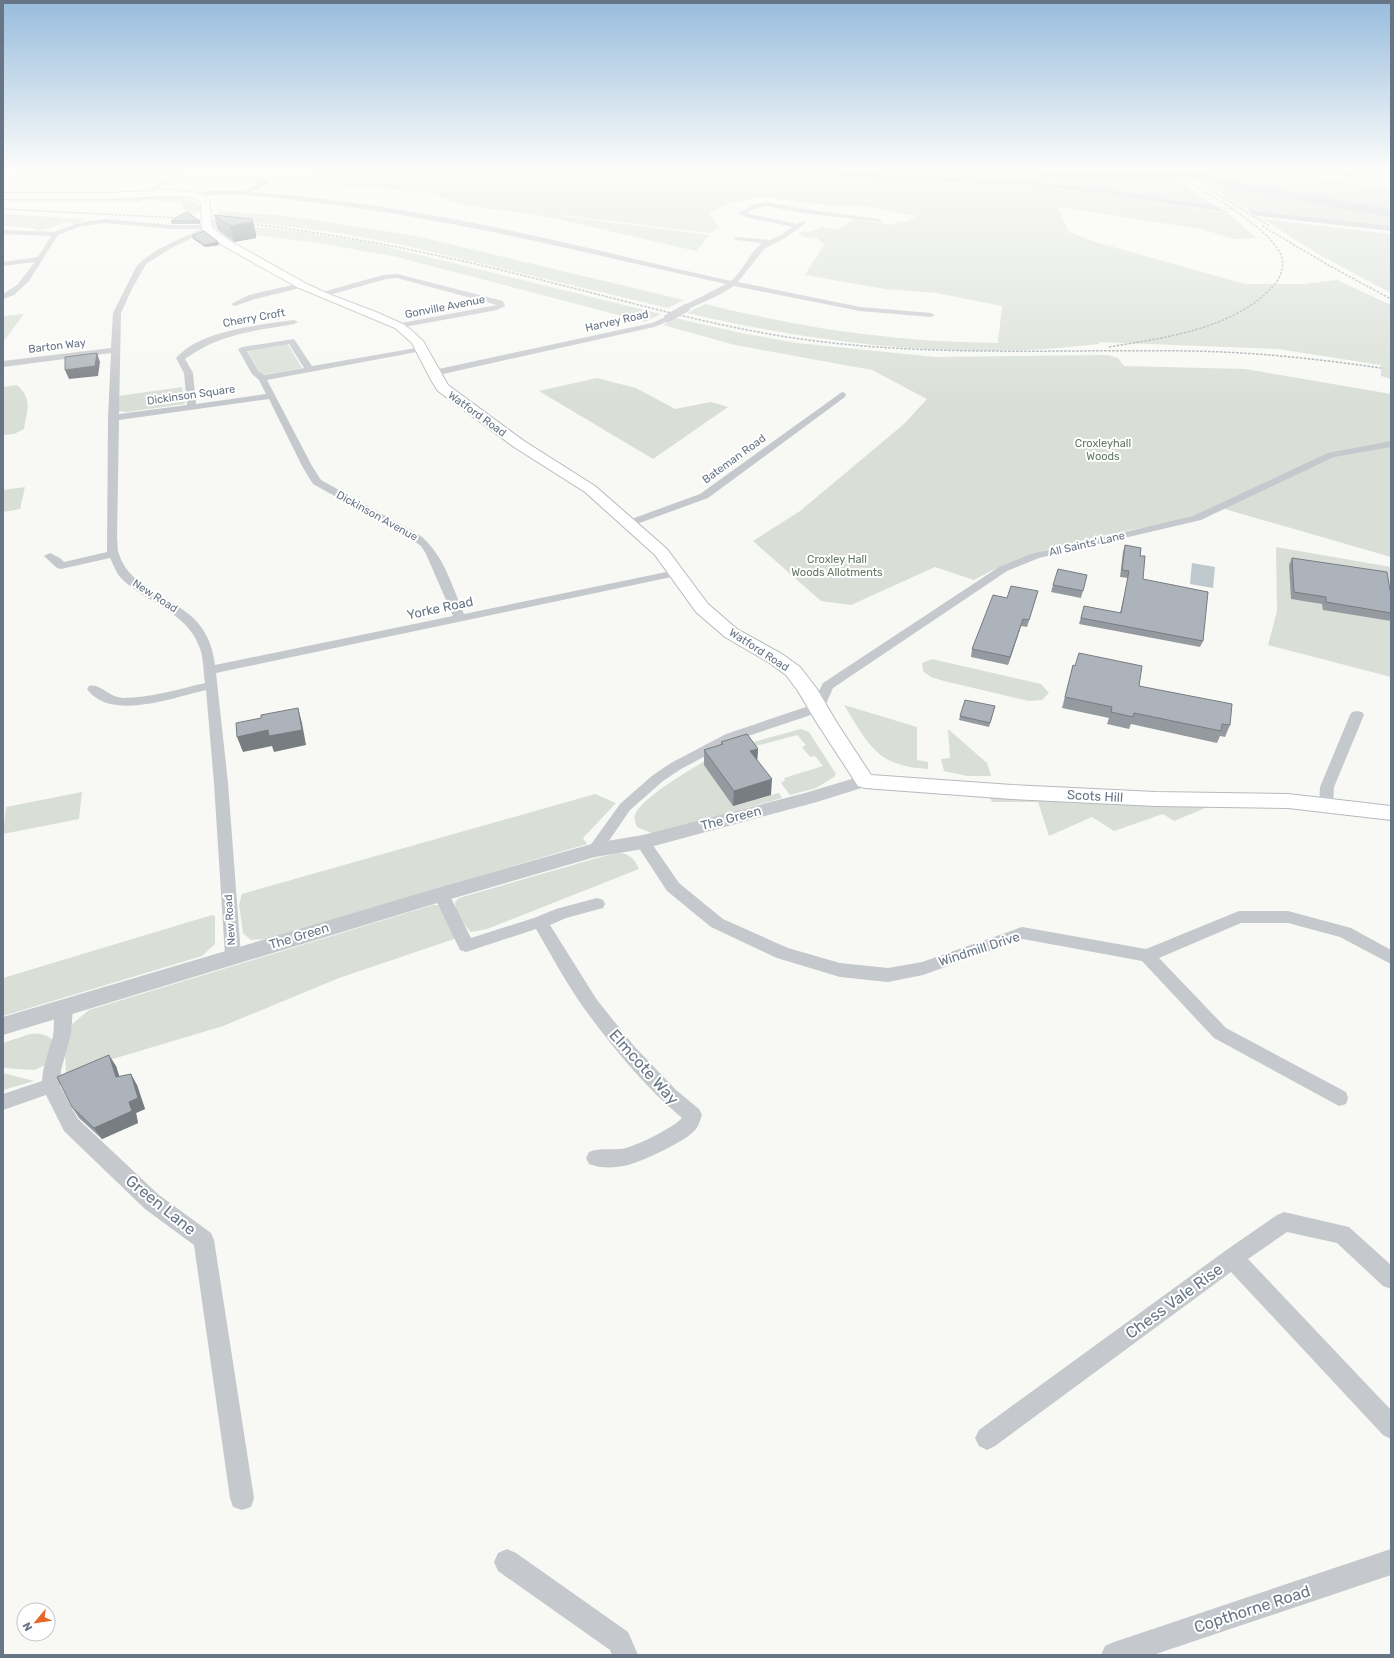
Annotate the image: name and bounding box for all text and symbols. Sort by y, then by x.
street label: Gonville Avenue [404,293,486,321]
street label: Cherry Croft [222,306,287,330]
street label: Harvey Road [584,307,650,335]
street label: Barton Way [27,336,87,356]
street label: Dickinson Square [146,382,236,408]
street label: Watford Road [445,389,509,439]
street label: Bateman Road [700,432,768,486]
park label: Croxleyhall Woods [1075,437,1131,463]
street label: Dickinson Avenue [334,488,420,544]
street label: All Saints' Lane [1048,529,1126,559]
park label: Croxley Hall Woods Allotments [791,553,883,579]
street label: New Road [130,577,180,615]
street label: Yorke Road [405,594,475,622]
street label: Watford Road [727,626,791,674]
street label: Scots Hill [1066,787,1124,805]
street label: The Green [699,803,763,833]
street label: New Road [222,894,238,946]
street label: The Green [267,920,331,952]
street label: Windmill Drive [936,929,1022,969]
street label: Elmcote Way [605,1026,683,1109]
street label: Green Lane [122,1171,200,1239]
street label: Chess Vale Rise [1122,1259,1226,1343]
street label: Copthorne Road [1192,1581,1312,1637]
north arrow [16,1602,56,1642]
text: N [20,1620,35,1633]

